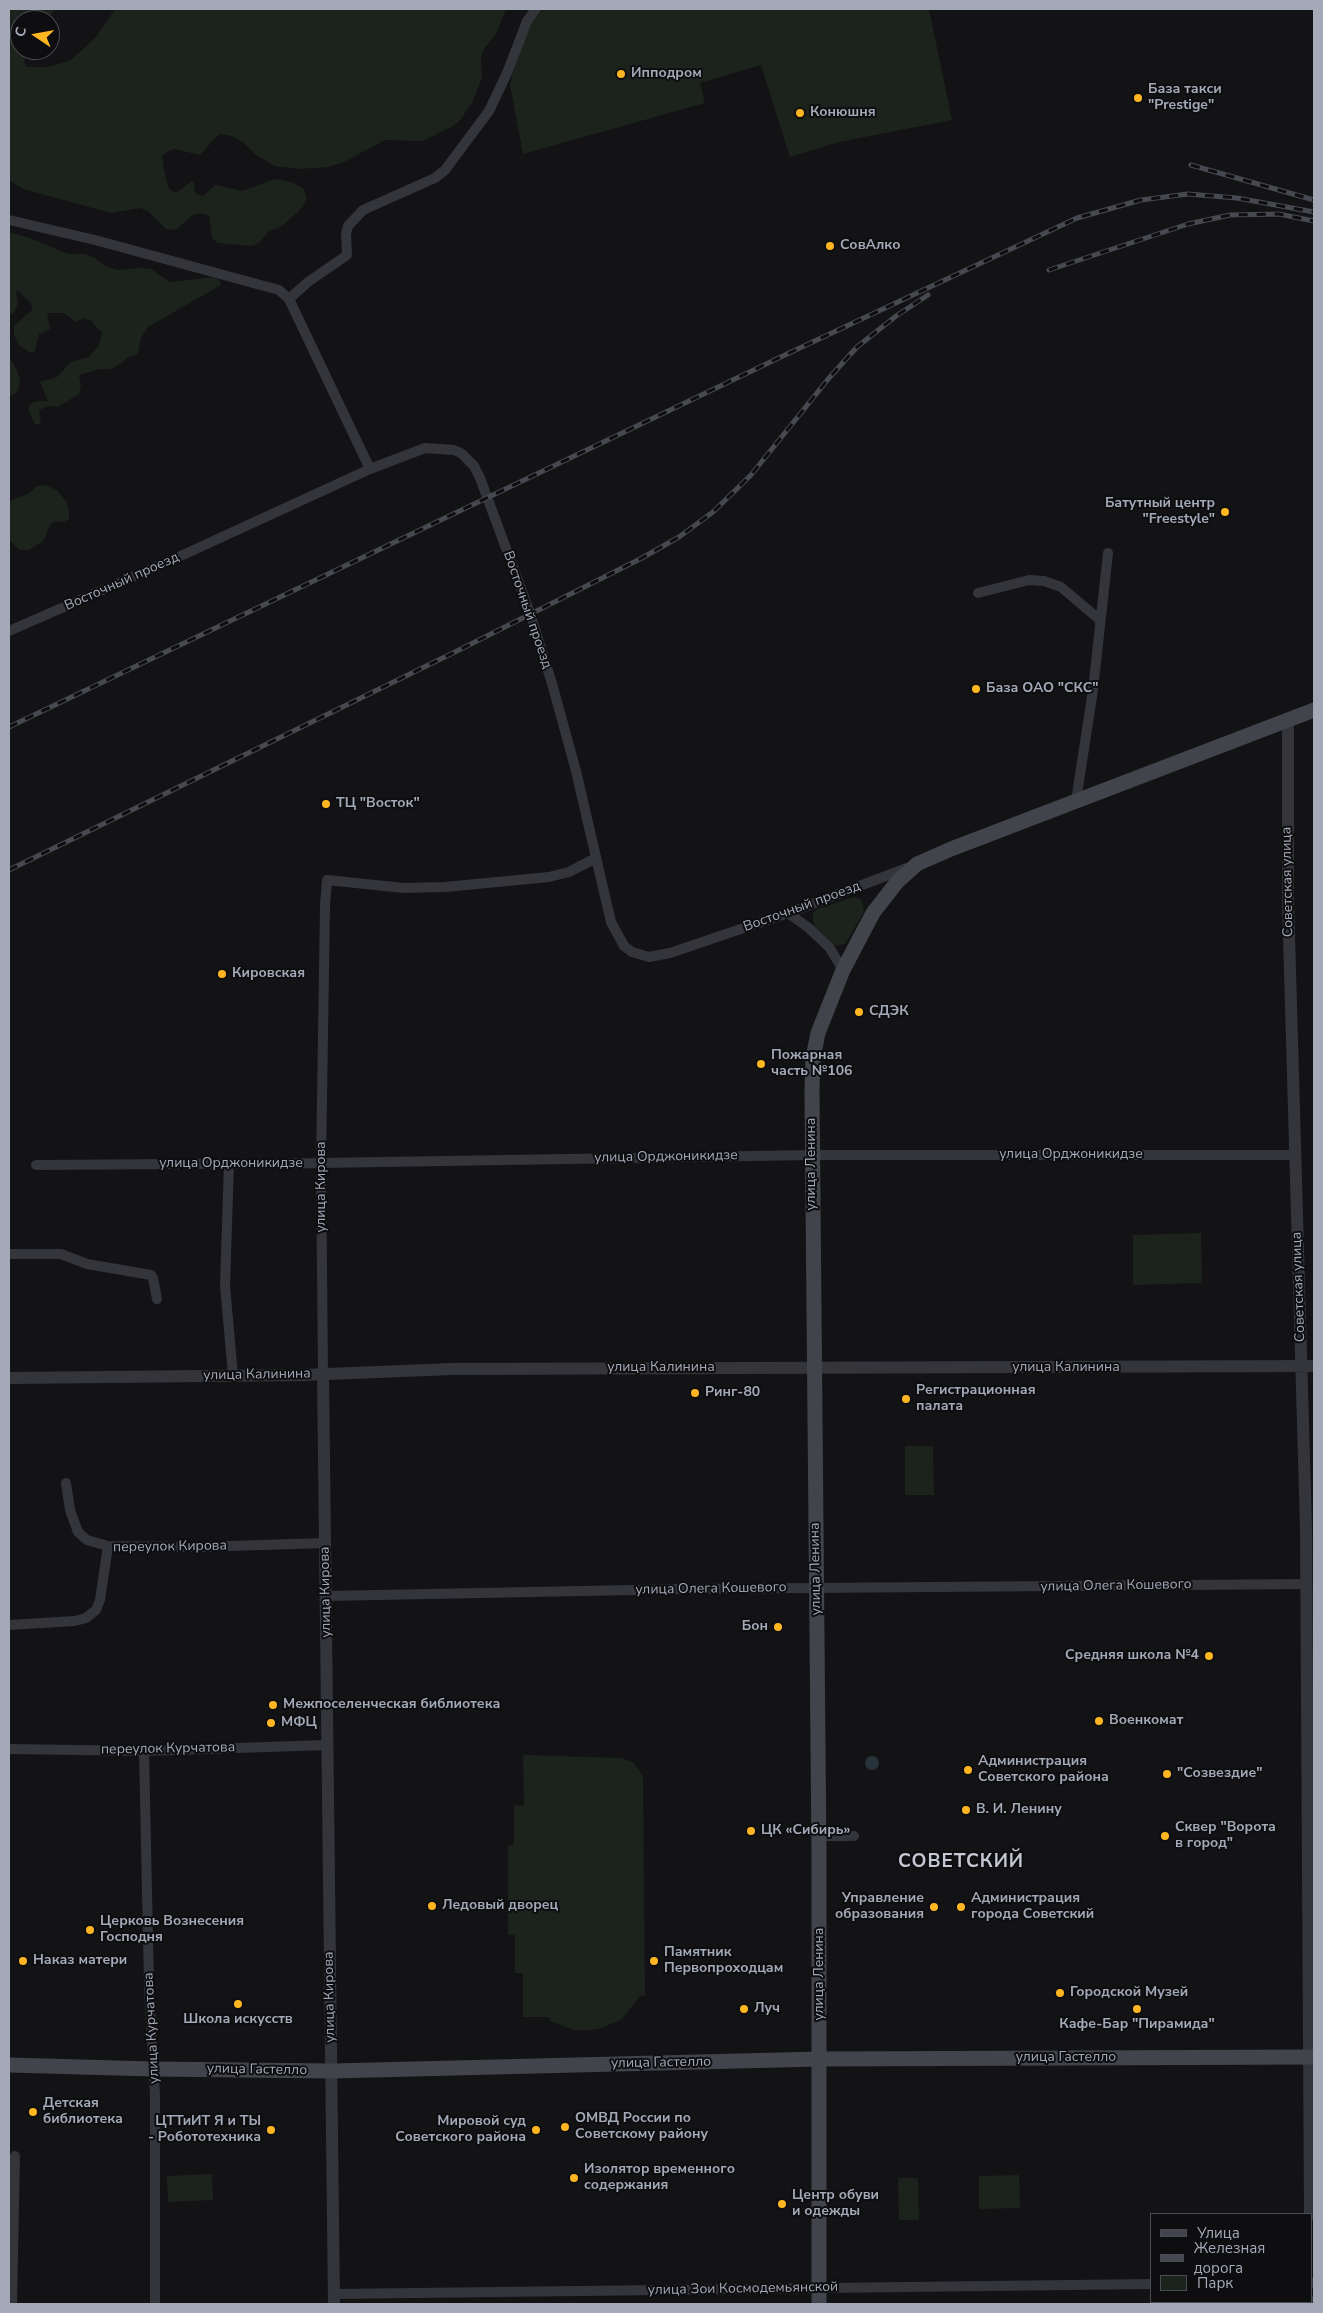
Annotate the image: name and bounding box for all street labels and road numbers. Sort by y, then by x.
street label: Восточный проезд [62,549,182,615]
street label: Восточный проезд [499,549,555,671]
street label: Советская улица [1279,827,1297,937]
street label: Восточный проезд [741,878,863,936]
street label: улица Ленина [804,1118,820,1210]
street label: улица Кирова [314,1141,330,1233]
street label: улица Орджоникидзе [594,1147,738,1167]
street label: улица Орджоникидзе [999,1147,1143,1163]
street label: улица Орджоникидзе [159,1156,303,1172]
street label: Советская улица [1289,1232,1309,1342]
street label: улица Калинина [607,1360,715,1376]
street label: улица Калинина [1012,1360,1120,1376]
street label: улица Калинина [203,1366,311,1384]
street label: улица Ленина [807,1522,825,1616]
street label: переулок Кирова [113,1538,227,1556]
street label: улица Кирова [317,1546,335,1638]
street label: улица Олега Кошевого [1040,1576,1192,1596]
street label: улица Олега Кошевого [635,1579,787,1599]
street label: переулок Курчатова [101,1739,235,1759]
street label: улица Ленина [812,1928,828,2020]
street label: улица Кирова [321,1951,339,2043]
street label: улица Курчатова [141,1972,163,2084]
street label: улица Гастелло [1016,2050,1116,2066]
street label: улица Гастелло [611,2054,711,2072]
street label: улица Гастелло [207,2061,307,2079]
street label: улица Зои Космодемьянской [648,2279,838,2299]

